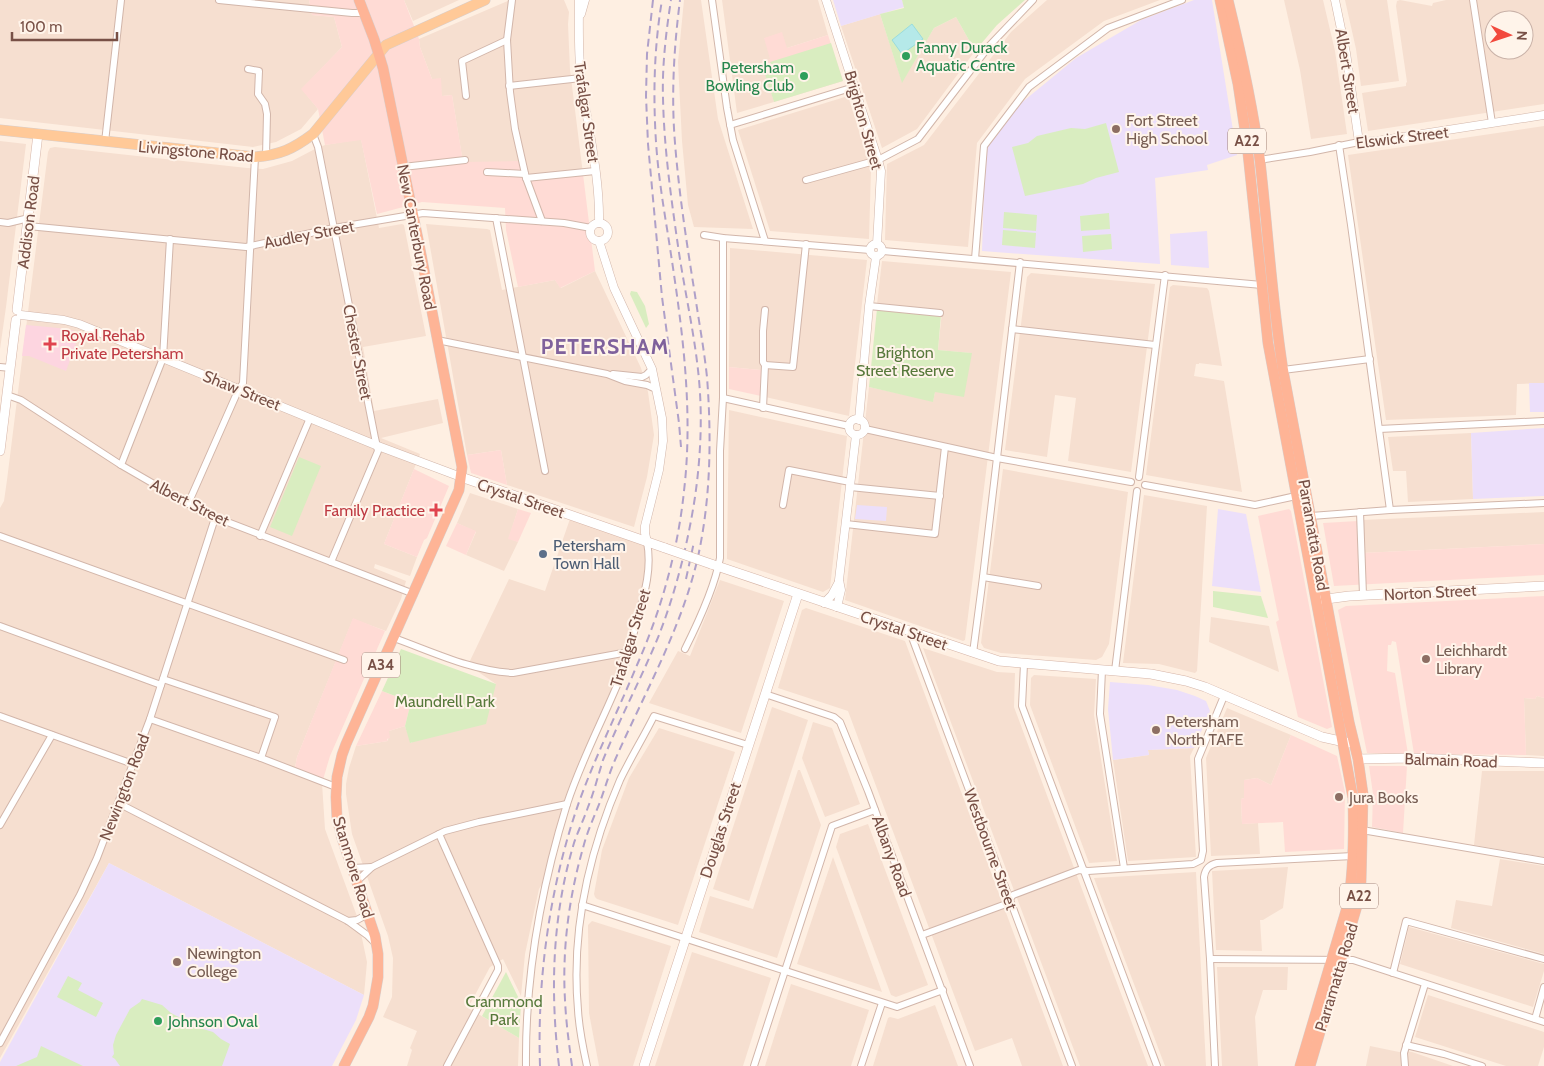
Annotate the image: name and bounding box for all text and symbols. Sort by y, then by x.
scale bar [12,10,118,42]
north arrow [1484,10,1534,60]
text: 100 m [20,18,62,36]
street label: Albert Street [1331,27,1364,116]
text: N [1513,30,1531,41]
place label: Fanny Durack Aquatic Centre [916,38,1015,75]
marker: Fanny Durack Aquatic Centre [900,50,912,62]
place label: Petersham Bowling Club [706,58,794,95]
street label: Trafalgar Street [570,60,603,164]
street label: Brighton Street [840,68,887,172]
marker: Petersham Bowling Club [798,70,810,82]
place label: Fort Street High School [1126,111,1208,148]
street label: Elswick Street [1355,122,1450,153]
marker: Fort Street High School [1110,123,1122,135]
road number: A22 [1228,128,1266,154]
street label: Livingstone Road [137,137,254,166]
street label: New Canterbury Road [393,163,440,312]
street label: Addison Road [13,174,44,270]
street label: Audley Street [262,216,356,253]
street label: Chester Street [339,303,376,402]
place label: Royal Rehab Private Petersham [61,326,184,363]
district label: PETERSHAM [541,334,669,359]
marker: Royal Rehab Private Petersham [43,337,57,351]
park label: Brighton Street Reserve [856,343,954,380]
street label: Shaw Street [200,366,284,415]
street label: Albert Street [147,475,233,531]
street label: Crystal Street [475,475,568,522]
street label: Parramatta Road [1294,478,1333,592]
place label: Family Practice [324,501,425,520]
marker: Family Practice [429,503,443,517]
place label: Petersham Town Hall [553,536,626,573]
marker: Petersham Town Hall [537,548,549,560]
street label: Norton Street [1383,581,1477,604]
street label: Trafalgar Street [607,586,655,690]
street label: Crystal Street [858,607,951,654]
place label: Leichhardt Library [1436,641,1507,678]
road number: A34 [362,652,400,678]
marker: Leichhardt Library [1420,653,1432,665]
park label: Maundrell Park [395,692,496,711]
place label: Petersham North TAFE [1166,712,1243,749]
marker: Petersham North TAFE [1150,724,1162,736]
street label: Newington Road [95,731,153,843]
street label: Balmain Road [1404,749,1498,772]
street label: Douglas Street [696,779,745,880]
street label: Westbourne Street [960,786,1022,913]
place label: Jura Books [1348,788,1419,807]
marker: Jura Books [1333,791,1345,803]
street label: Albany Road [868,813,915,899]
street label: Stanmore Road [329,814,378,920]
road number: A22 [1340,884,1378,908]
street label: Parramatta Road [1311,921,1362,1034]
place label: Newington College [187,944,261,981]
marker: Newington College [171,956,183,968]
park label: Crammond Park [465,992,543,1029]
place label: Johnson Oval [167,1012,258,1031]
marker: Johnson Oval [152,1015,164,1027]

